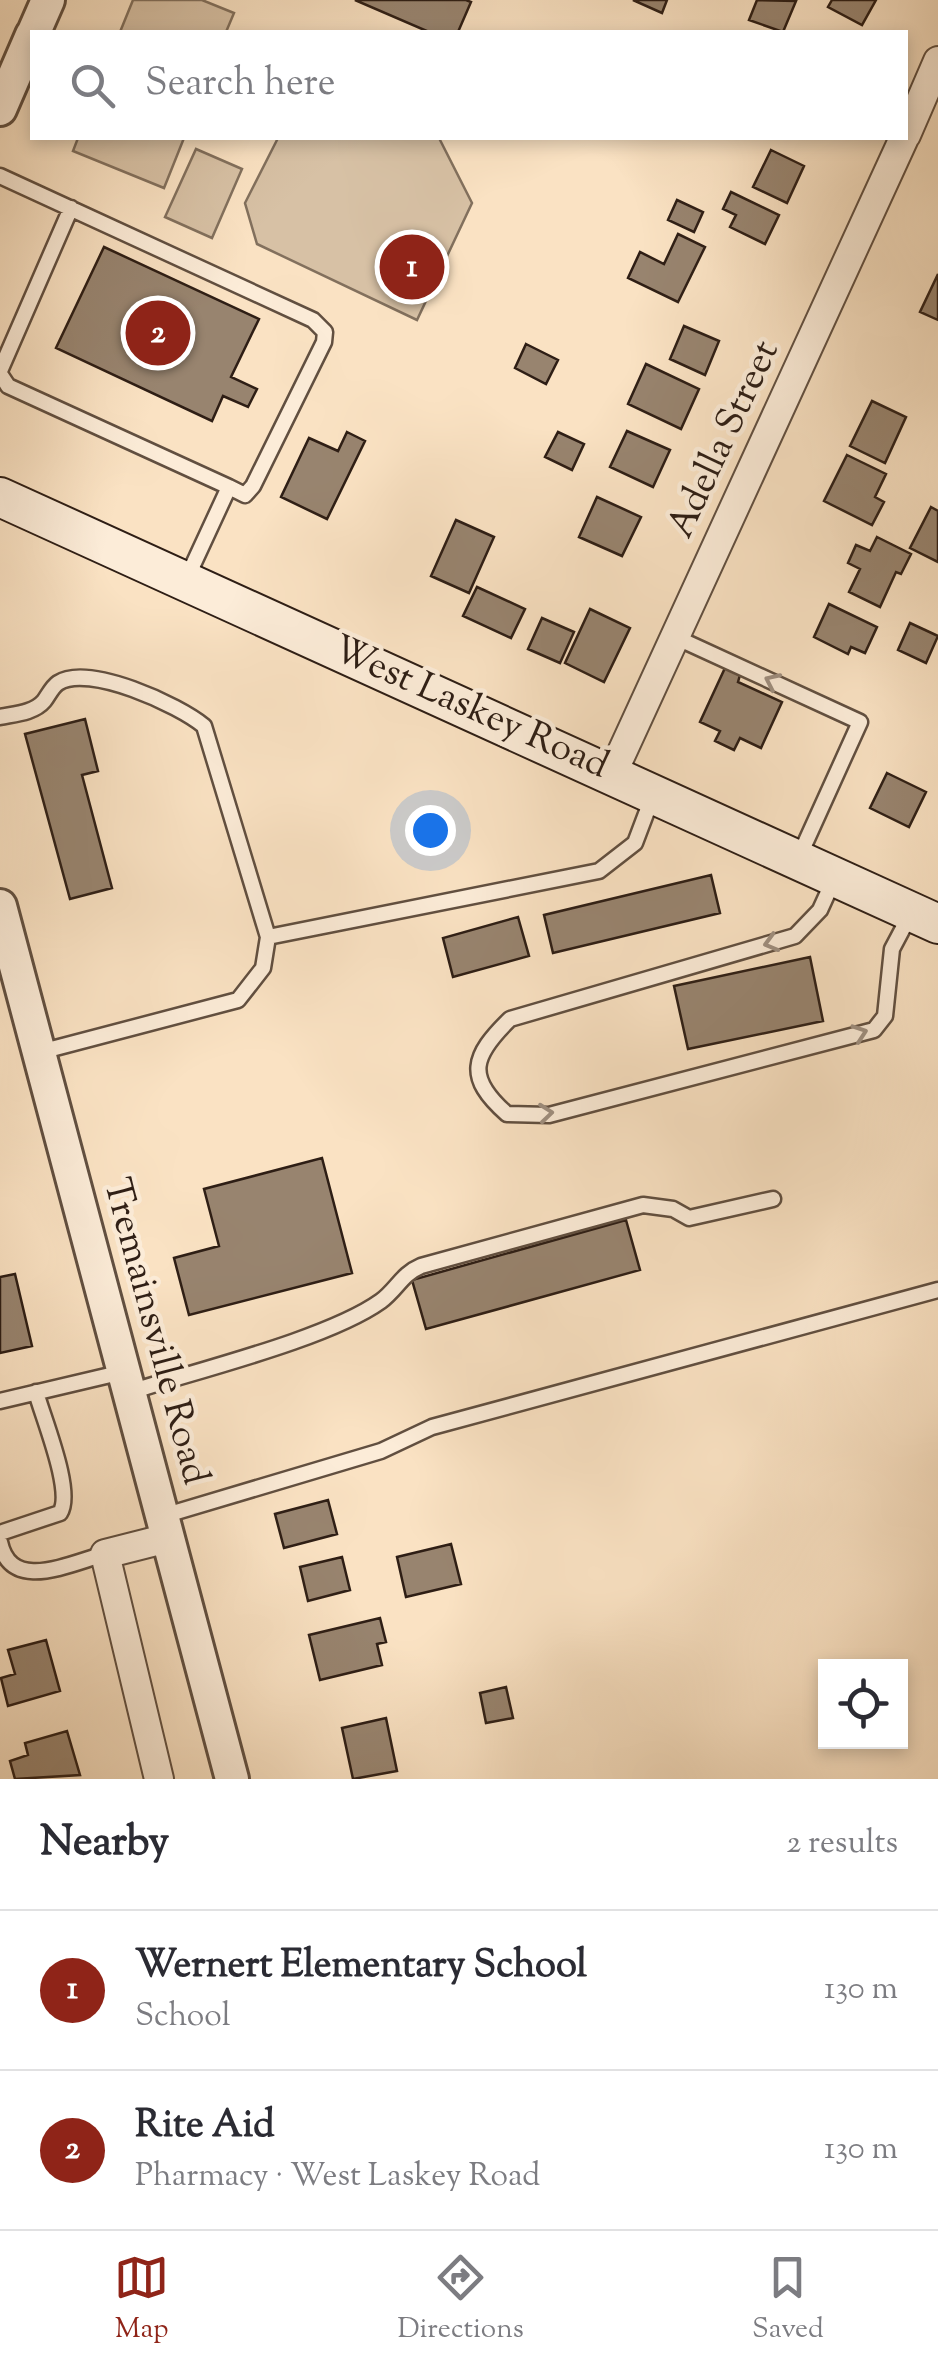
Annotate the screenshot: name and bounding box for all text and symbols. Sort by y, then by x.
search box [30,30,908,140]
icon: search [65,58,120,113]
text: Search here [145,58,336,112]
pin: 1 [380,230,444,304]
pin: 2 [126,296,190,370]
street label: Adella Street [656,332,794,548]
street label: West Laskey Road [323,624,617,794]
one-way arrow [764,674,782,694]
your location [405,805,456,856]
one-way arrow [764,931,781,952]
one-way arrow [850,1024,868,1044]
one-way arrow [538,1103,554,1124]
street label: Tremainsville Road [87,1173,221,1491]
map controls [818,1659,908,1749]
button: locate [818,1659,908,1749]
text: Nearby [40,1814,169,1874]
text: 2 results [786,1821,898,1867]
text: Wernert Elementary School [135,1940,587,1994]
text: 1 [67,1967,78,2013]
text: 130 m [824,1967,898,2013]
text: School [135,1994,231,2040]
text: Rite Aid [135,2100,275,2154]
text: 2 [65,2127,80,2173]
text: 130 m [824,2127,898,2173]
text: Pharmacy · West Laskey Road [135,2154,540,2200]
tab: Map [114,2250,169,2350]
tab: Directions [397,2250,524,2350]
tab: Saved [752,2250,824,2350]

